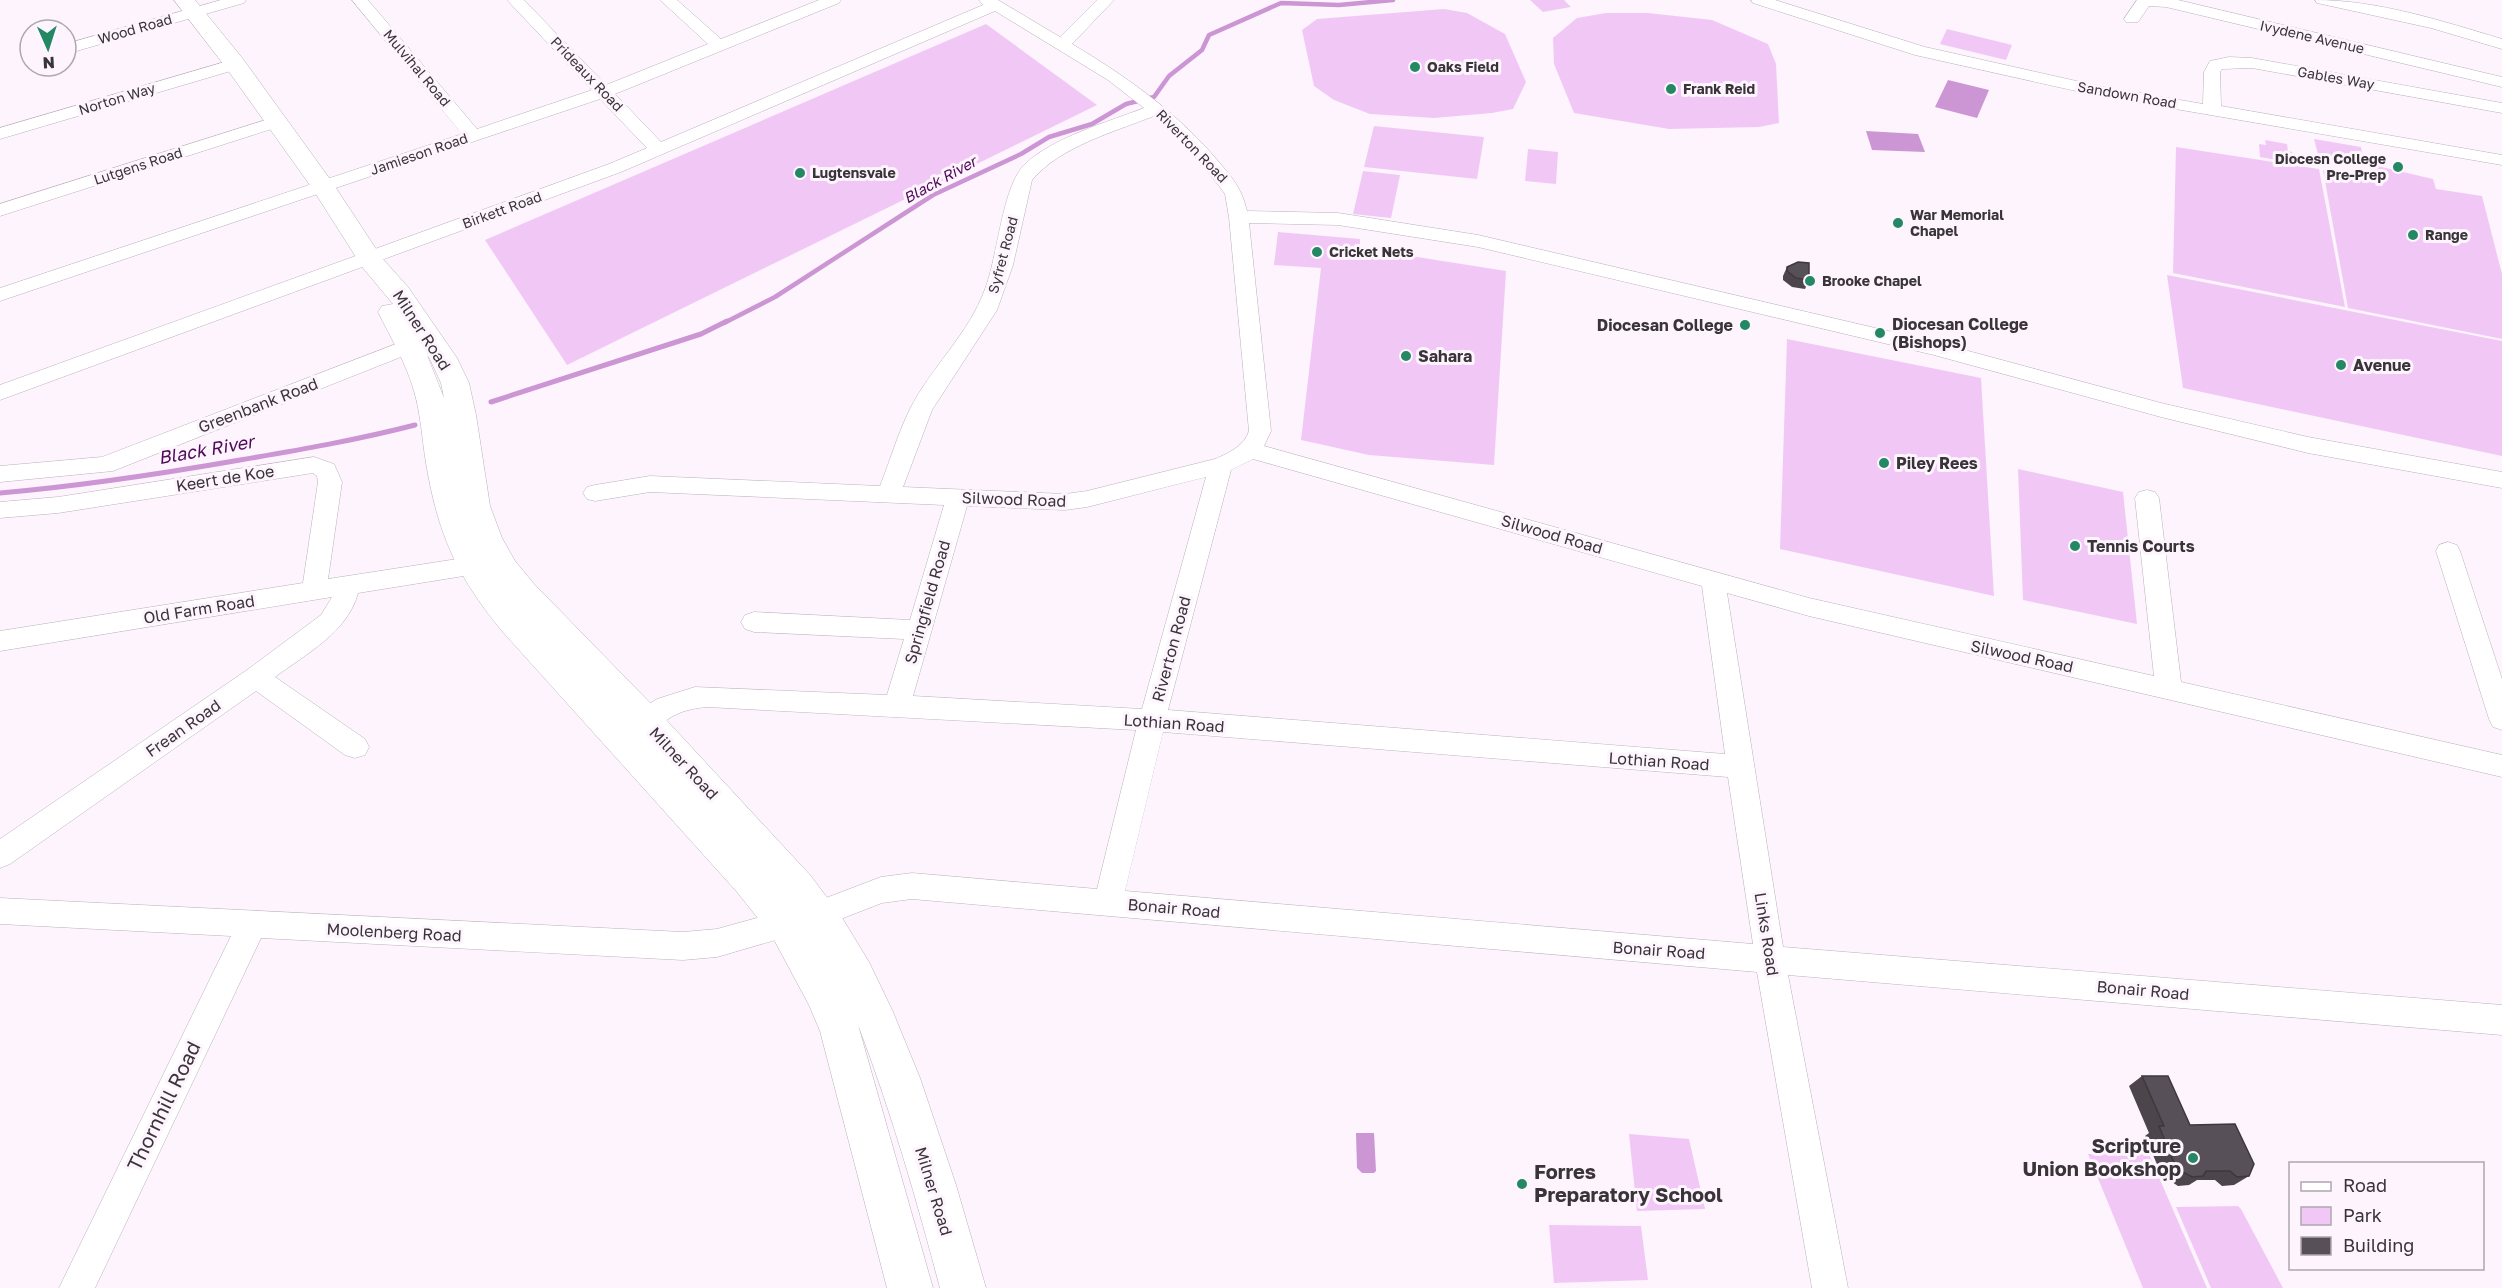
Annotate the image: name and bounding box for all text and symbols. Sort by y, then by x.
street label: Wood Road [96,10,174,47]
street label: Ivydene Avenue [2258,16,2366,57]
north arrow [18,18,78,78]
street label: Mulvihal Road [380,26,454,110]
street label: Prideaux Road [548,33,627,114]
text: N [42,53,55,73]
place label: Oaks Field [1427,58,1499,75]
marker: Oaks Field [1408,60,1422,74]
street label: Gables Way [2296,62,2376,93]
street label: Sandown Road [2076,77,2178,112]
street label: Norton Way [76,79,157,118]
place label: Frank Reid [1683,80,1755,97]
marker: Frank Reid [1664,82,1678,96]
street label: Riverton Road [1153,106,1232,186]
street label: Jamieson Road [368,129,470,178]
street label: Lutgens Road [91,143,184,188]
place label: Diocesn College Pre-Prep [2275,150,2386,183]
water label: Black River [900,151,981,207]
marker: Diocesn College Pre-Prep [2391,160,2405,174]
place label: Lugtensvale [812,164,896,181]
marker: Lugtensvale [793,166,807,180]
street label: Birkett Road [460,187,544,232]
place label: War Memorial Chapel [1910,206,2004,239]
street label: Syfret Road [984,215,1021,295]
marker: War Memorial Chapel [1891,216,1905,230]
place label: Range [2425,226,2468,243]
marker: Range [2406,228,2420,242]
place label: Cricket Nets [1329,243,1414,260]
marker: Cricket Nets [1310,245,1324,259]
place label: Brooke Chapel [1822,272,1922,289]
marker: Brooke Chapel [1803,274,1817,288]
street label: Milner Road [389,286,455,374]
place label: Diocesan College (Bishops) [1892,314,2028,352]
place label: Diocesan College [1597,315,1733,335]
marker: Diocesan College [1738,318,1752,332]
marker: Diocesan College (Bishops) [1873,326,1887,340]
place label: Sahara [1418,346,1472,366]
marker: Sahara [1399,349,1413,363]
place label: Avenue [2353,355,2411,375]
marker: Avenue [2334,358,2348,372]
street label: Greenbank Road [195,373,321,437]
water label: Black River [156,429,258,468]
place label: Piley Rees [1896,453,1978,473]
marker: Piley Rees [1877,456,1891,470]
street label: Keert de Koe [175,460,275,496]
street label: Silwood Road [961,487,1067,511]
street label: Silwood Road [1499,510,1605,558]
place label: Tennis Courts [2087,536,2195,556]
street label: Springfield Road [900,538,954,666]
marker: Tennis Courts [2068,539,2082,553]
street label: Old Farm Road [142,590,256,628]
street label: Riverton Road [1147,594,1195,704]
street label: Silwood Road [1969,635,2075,677]
street label: Frean Road [142,695,224,761]
street label: Lothian Road [1123,709,1225,737]
street label: Milner Road [645,723,723,803]
street label: Lothian Road [1608,747,1710,775]
street label: Links Road [1751,891,1783,977]
street label: Bonair Road [1127,894,1221,922]
street label: Moolenberg Road [326,918,462,946]
street label: Bonair Road [1612,937,1706,963]
street label: Bonair Road [2096,976,2190,1004]
street label: Thornhill Road [121,1037,205,1174]
place label: Scripture Union Bookshop [2023,1133,2181,1180]
street label: Milner Road [911,1144,957,1238]
marker: Scripture Union Bookshop [2186,1151,2200,1165]
place label: Forres Preparatory School [1534,1159,1723,1206]
legend [2289,1162,2484,1270]
text: Road [2343,1174,2387,1196]
marker: Forres Preparatory School [1515,1177,1529,1191]
text: Park [2343,1204,2382,1226]
text: Building [2343,1234,2414,1256]

